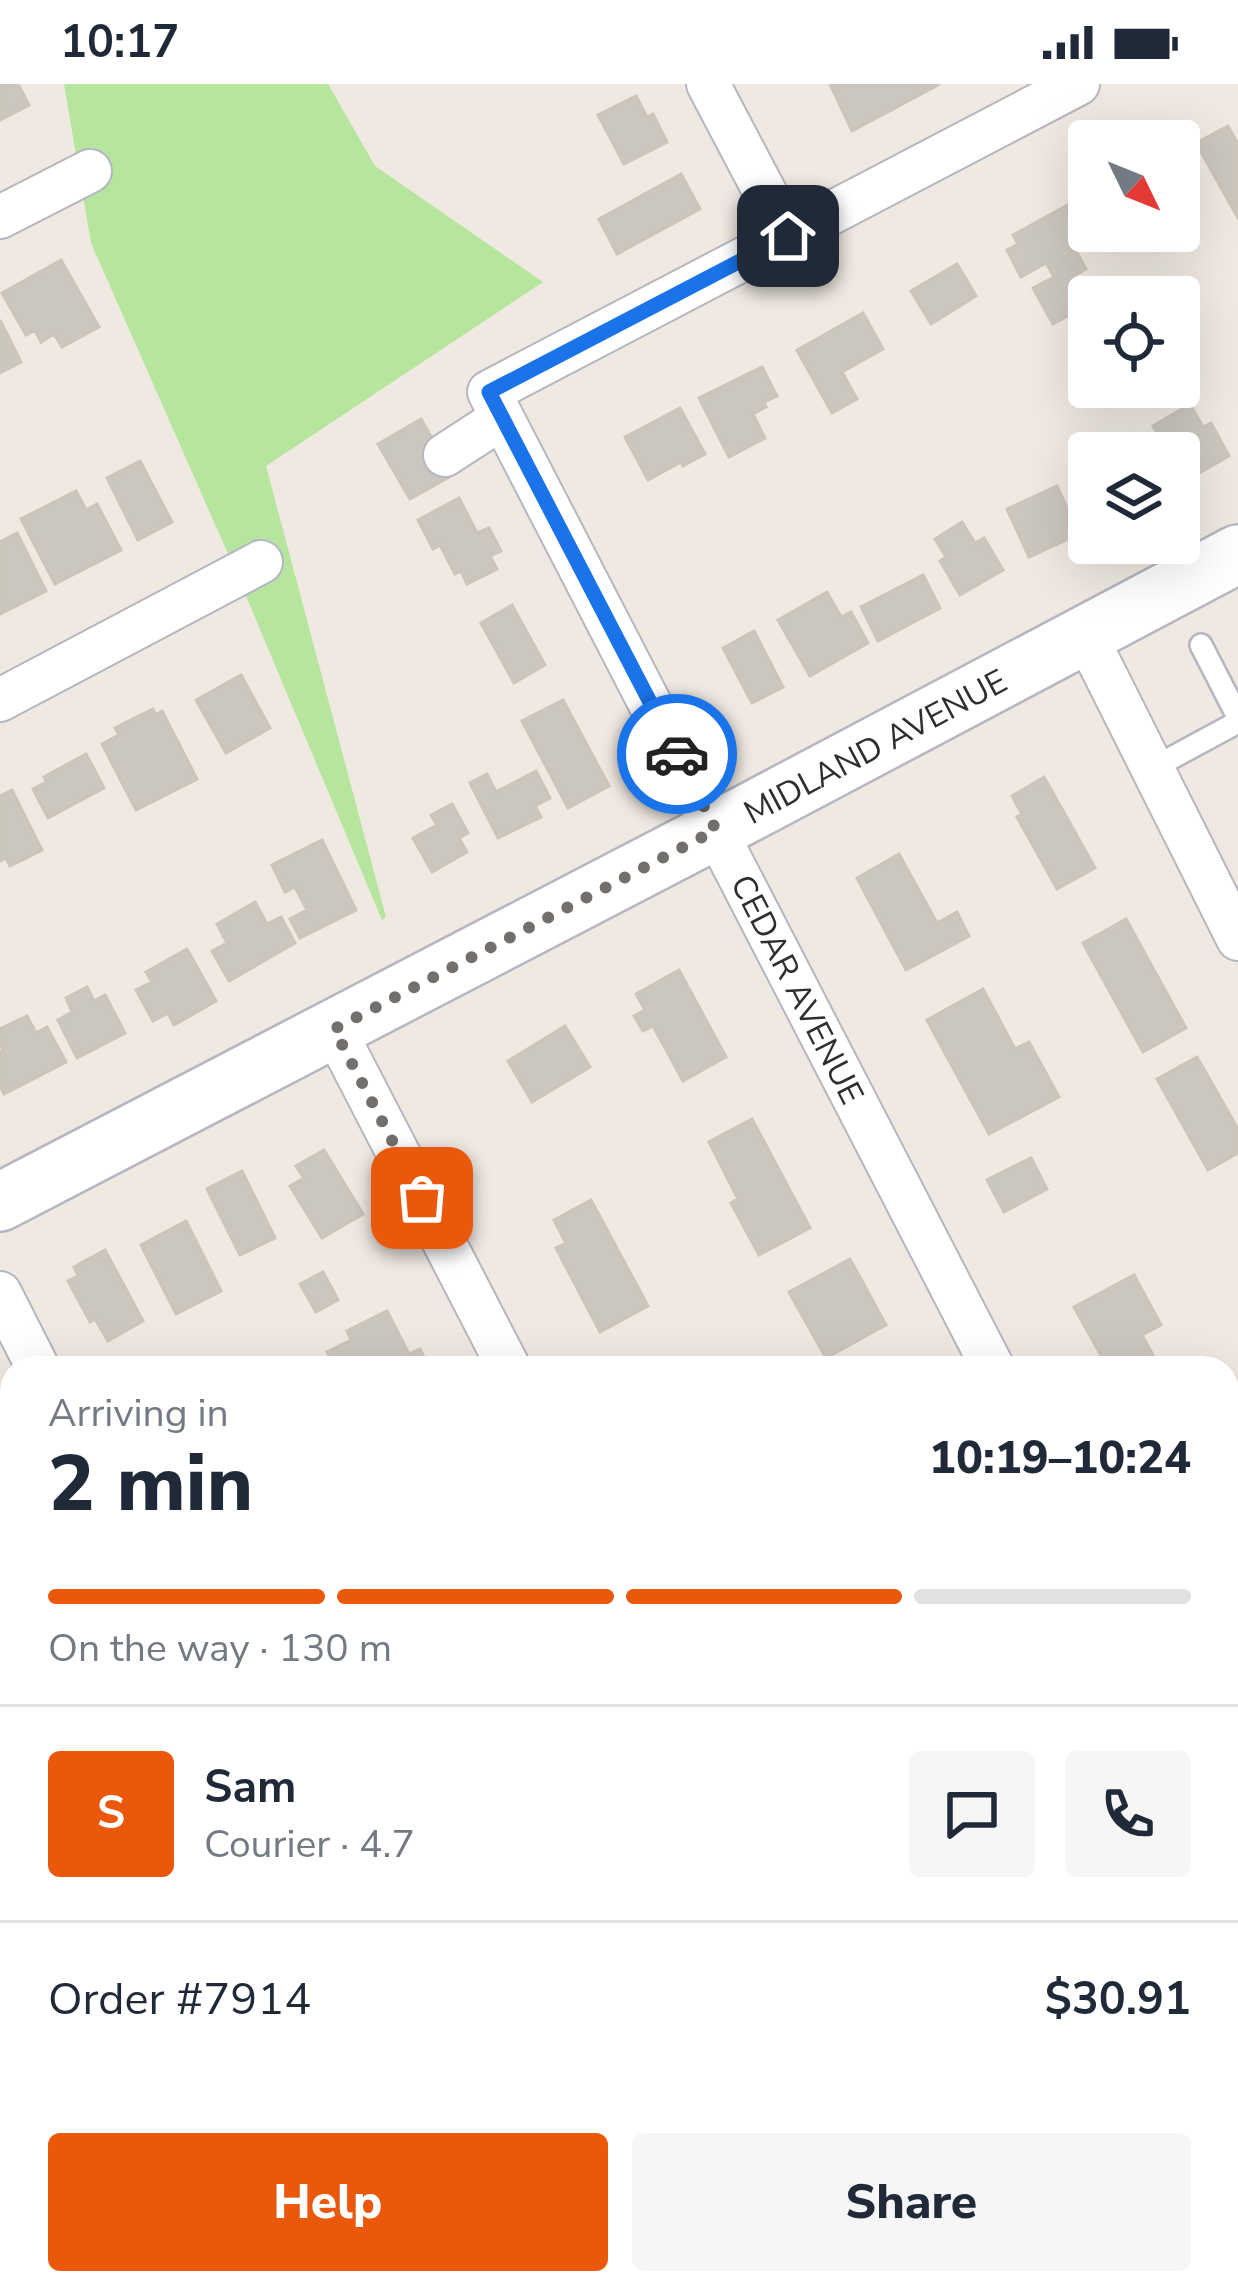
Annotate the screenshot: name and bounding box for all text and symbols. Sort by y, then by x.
text: 10:17 [60,12,179,73]
north arrow [1068,120,1200,252]
map controls [1068,120,1200,564]
pin [737,185,839,287]
icon: home [755,203,821,269]
button: locate [1068,276,1200,408]
button: layers [1068,432,1200,564]
street label: MIDLAND AVENUE [736,659,1015,836]
courier [617,694,737,814]
icon: car [644,721,710,787]
street label: CEDAR AVENUE [719,867,874,1112]
pin [371,1147,473,1249]
icon: bag [389,1165,455,1231]
text: Arriving in [48,1387,229,1440]
text: 10:19–10:24 [929,1428,1191,1489]
text: 2 min [48,1431,253,1538]
text: On the way · 130 m [48,1622,392,1675]
button: chat [909,1751,1035,1877]
button: phone [1065,1751,1191,1877]
text: Sam [204,1757,296,1818]
text: S [97,1783,125,1844]
text: Courier · 4.7 [204,1818,415,1871]
text: Order #7914 [48,1969,311,2030]
text: $30.91 [1045,1969,1191,2030]
button: Help [48,2133,608,2271]
button: Share [632,2133,1191,2271]

